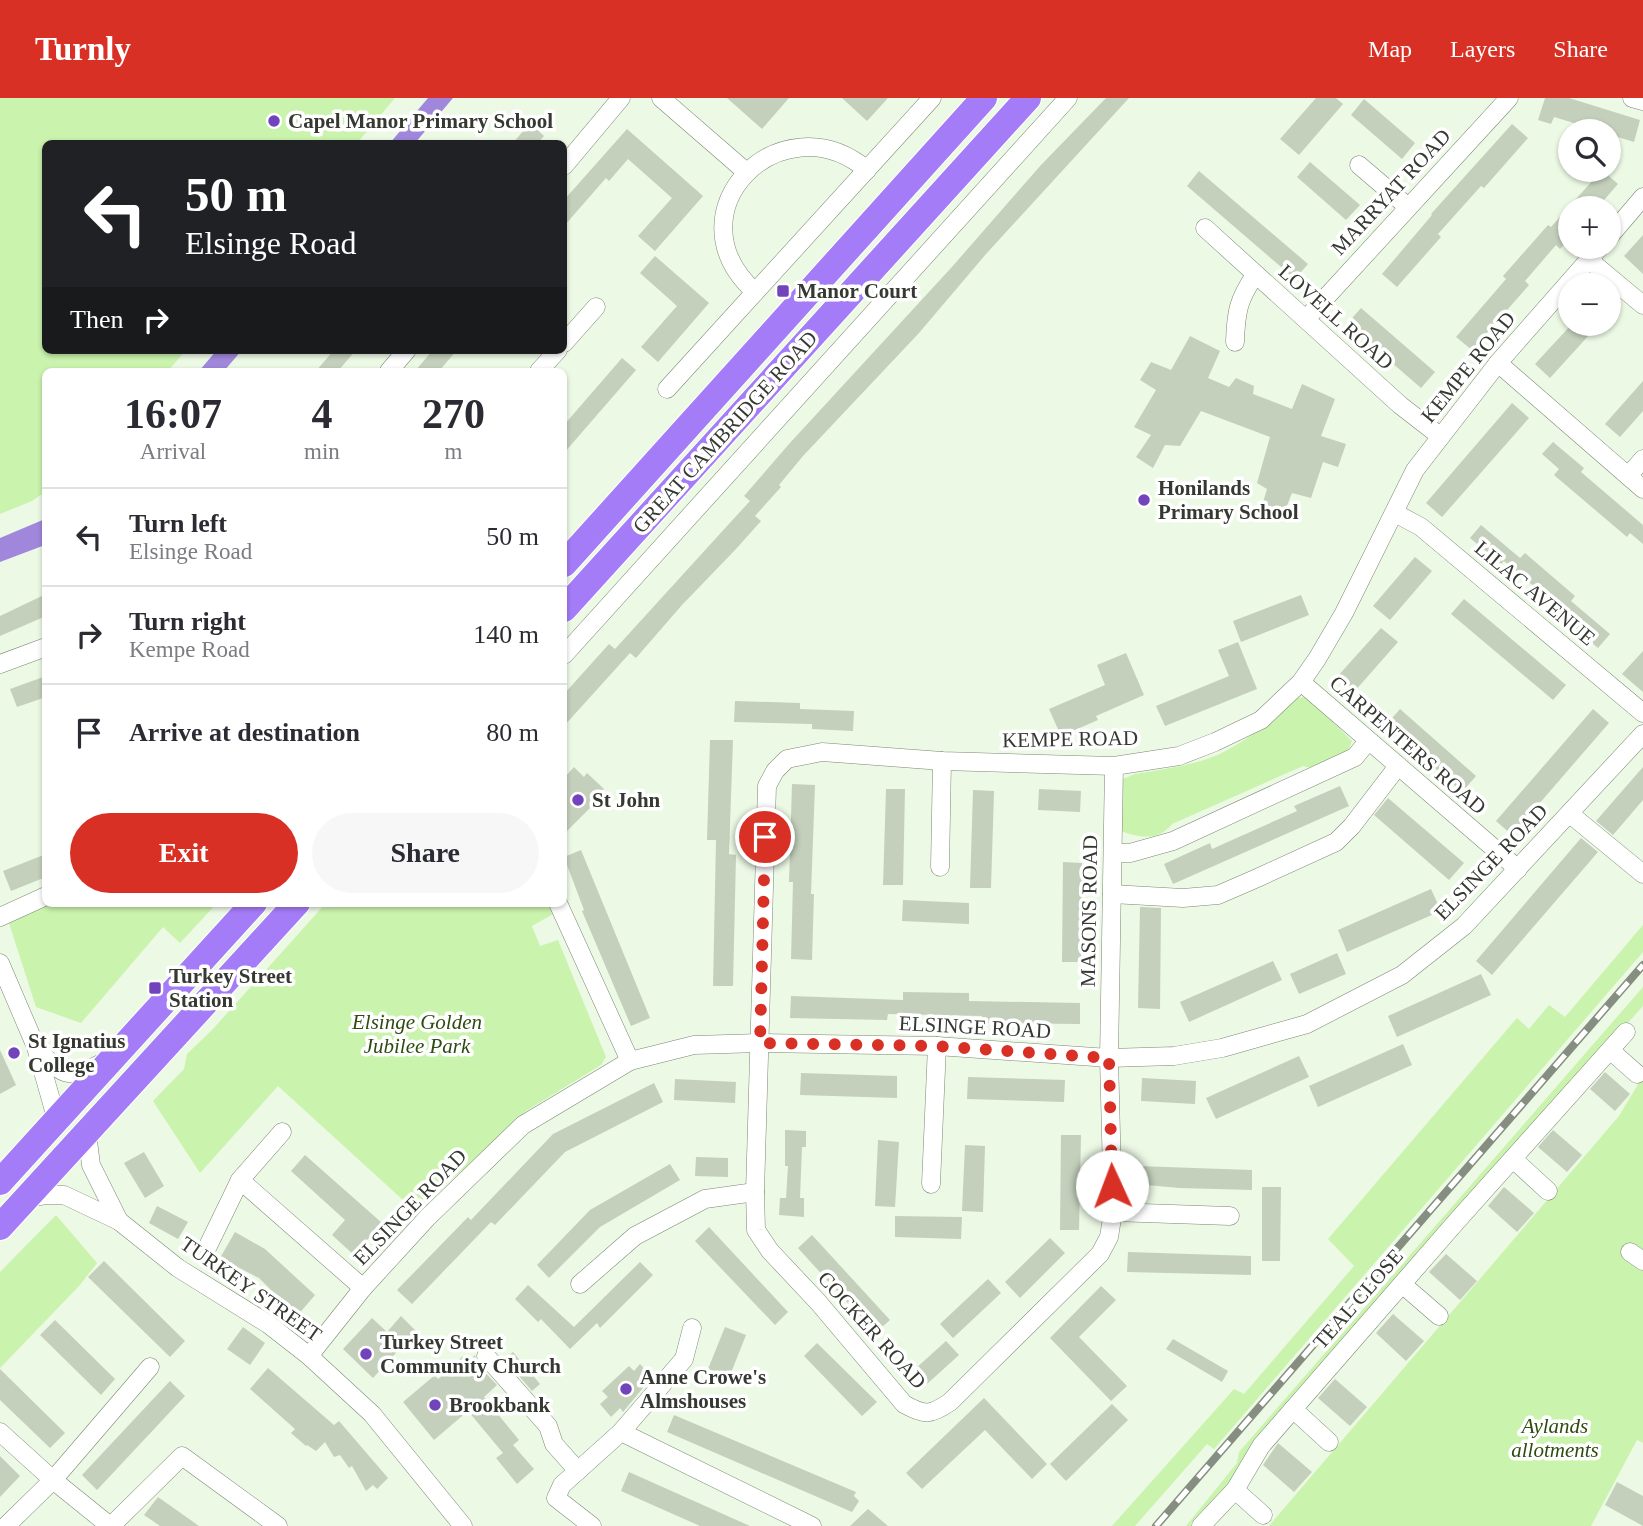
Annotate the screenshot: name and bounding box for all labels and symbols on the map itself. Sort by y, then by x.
place label: Capel Manor Primary School [288,109,553,133]
marker: Capel Manor Primary School [266,113,282,129]
street label: MARRYAT ROAD [1326,124,1456,260]
street label: LOVELL ROAD [1274,259,1398,375]
place label: Manor Court [797,279,917,303]
marker: Manor Court [775,283,791,299]
street label: KEMPE ROAD [1416,307,1520,427]
street label: GREAT CAMBRIDGE ROAD [628,326,822,538]
place label: Honilands Primary School [1158,476,1299,524]
marker: Honilands Primary School [1136,492,1152,508]
street label: LILAC AVENUE [1470,536,1600,650]
street label: CARPENTERS ROAD [1325,671,1491,819]
street label: KEMPE ROAD [1002,726,1138,752]
place label: St John [592,788,661,812]
marker: St John [570,792,586,808]
street label: ELSINGE ROAD [1429,799,1553,925]
pin [735,807,795,867]
street label: MASONS ROAD [1076,835,1102,987]
place label: Turkey Street Station [169,964,292,1012]
marker: Turkey Street Station [147,980,163,996]
park label: Elsinge Golden Jubilee Park [351,1010,482,1058]
street label: ELSINGE ROAD [898,1011,1052,1043]
place label: St Ignatius College [28,1029,125,1077]
marker: St Ignatius College [6,1045,22,1061]
street label: ELSINGE ROAD [348,1144,472,1270]
position arrow [1075,1149,1149,1223]
street label: TURKEY STREET [176,1231,326,1347]
street label: TEAL CLOSE [1308,1244,1408,1354]
street label: COCKER ROAD [813,1266,931,1394]
place label: Turkey Street Community Church [380,1330,561,1378]
marker: Turkey Street Community Church [358,1346,374,1362]
place label: Anne Crowe's Almshouses [640,1365,766,1413]
marker: Anne Crowe's Almshouses [618,1381,634,1397]
place label: Brookbank [449,1393,550,1417]
marker: Brookbank [427,1397,443,1413]
park label: Aylands allotments [1511,1414,1599,1462]

